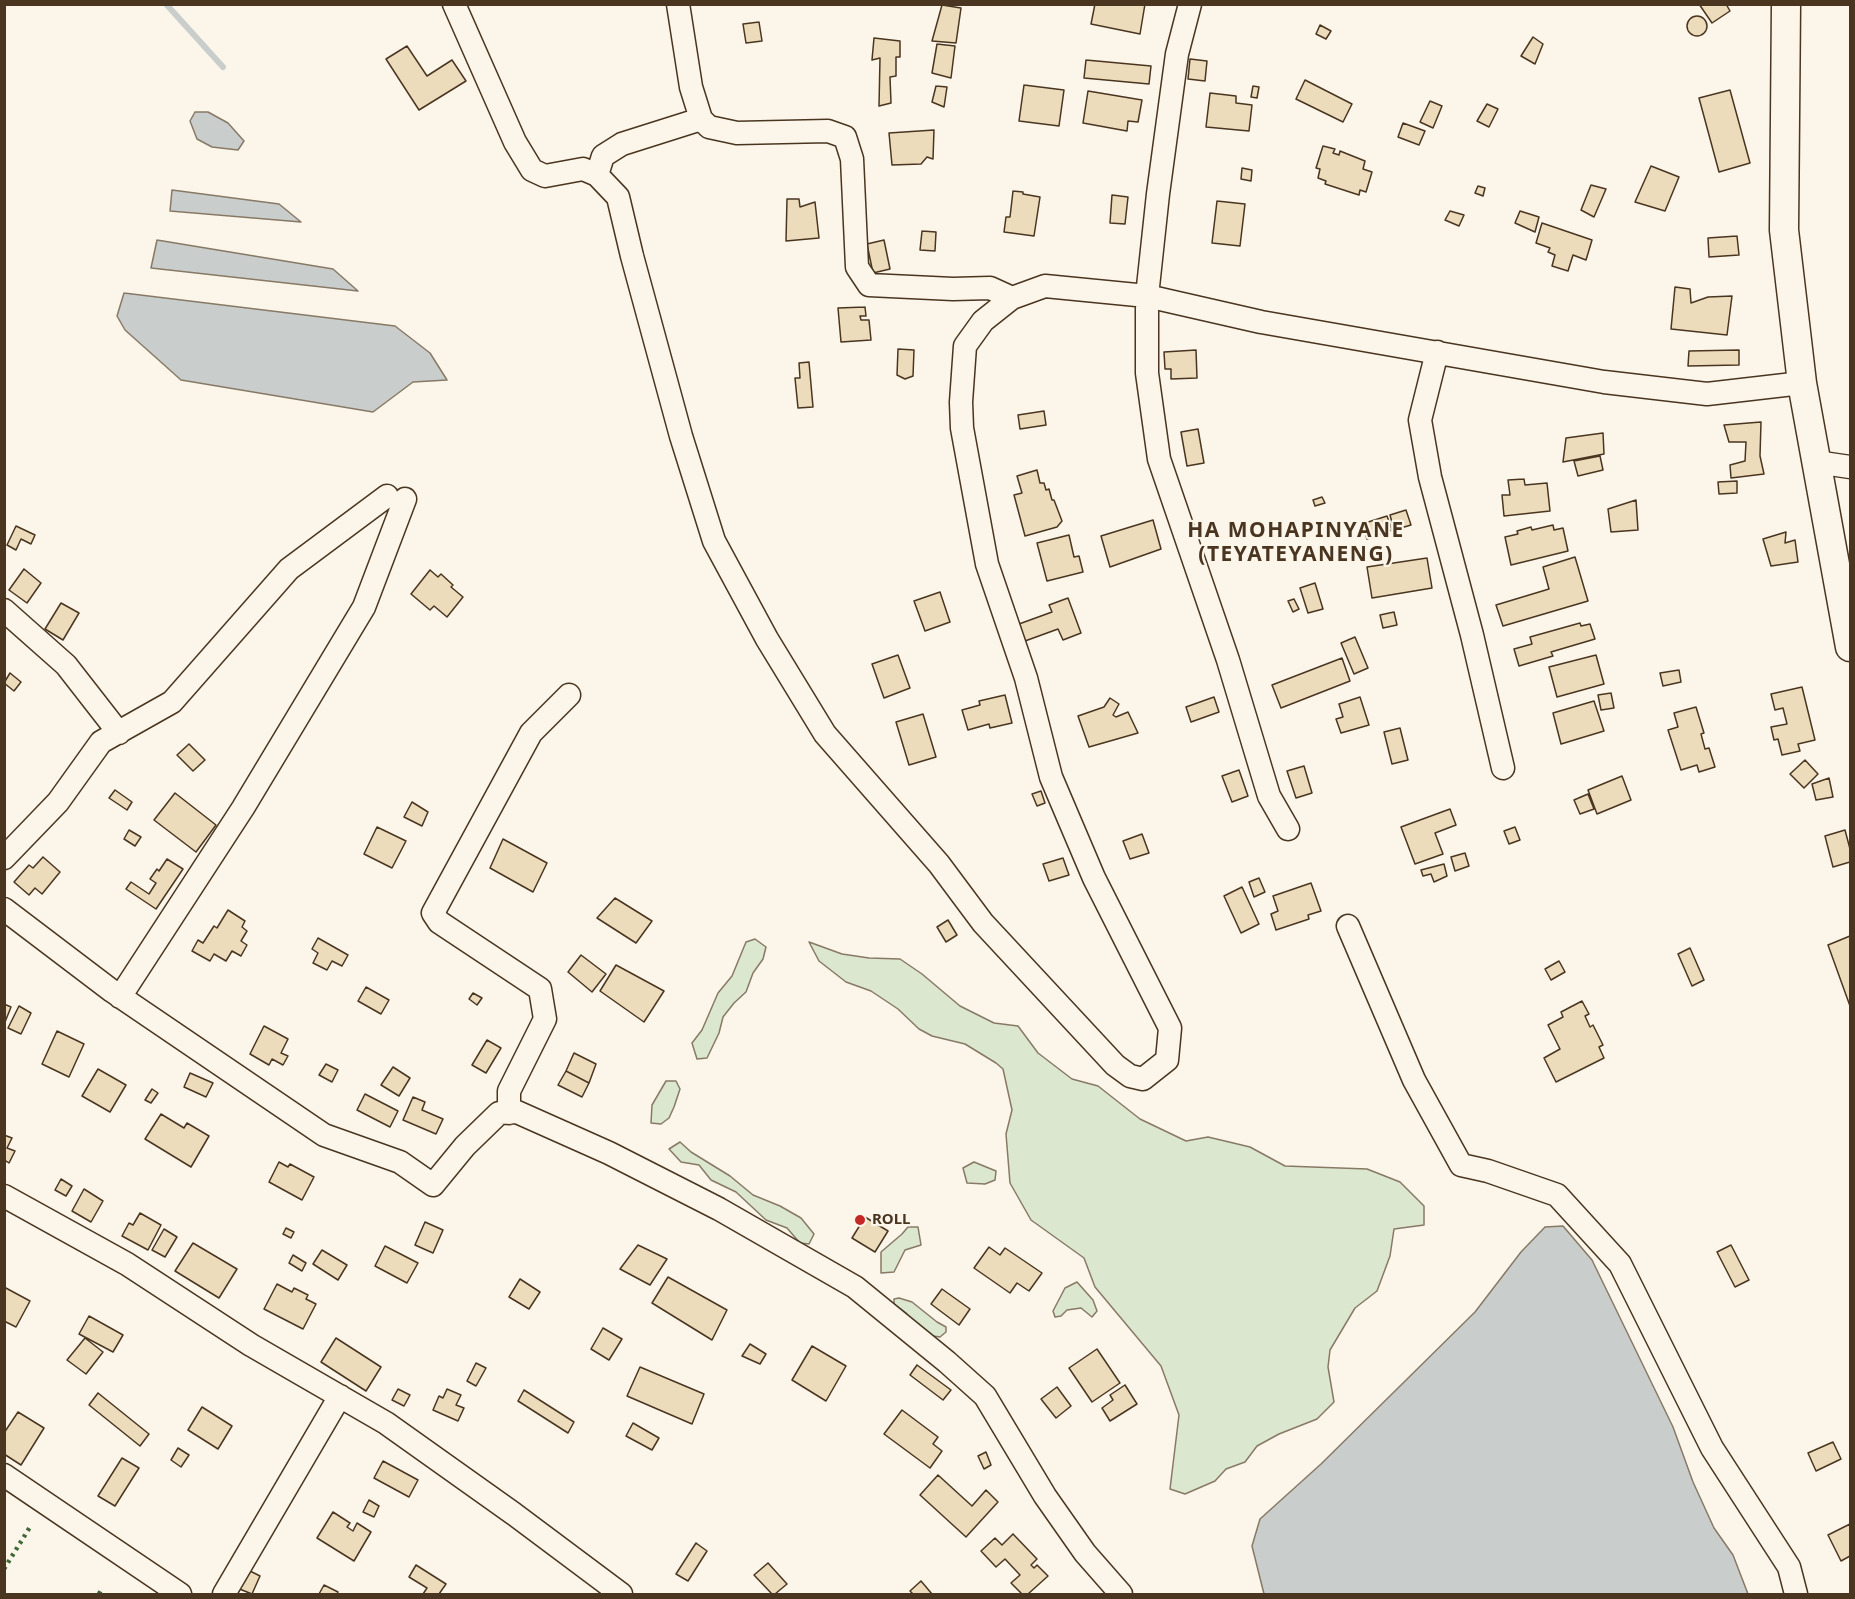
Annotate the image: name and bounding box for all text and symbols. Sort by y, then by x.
district label: HA MOHAPINYANE (TEYATEYANENG) [1187,518,1405,568]
place label: ROLL [872,1211,910,1229]
marker: ROLL [853,1213,867,1227]

